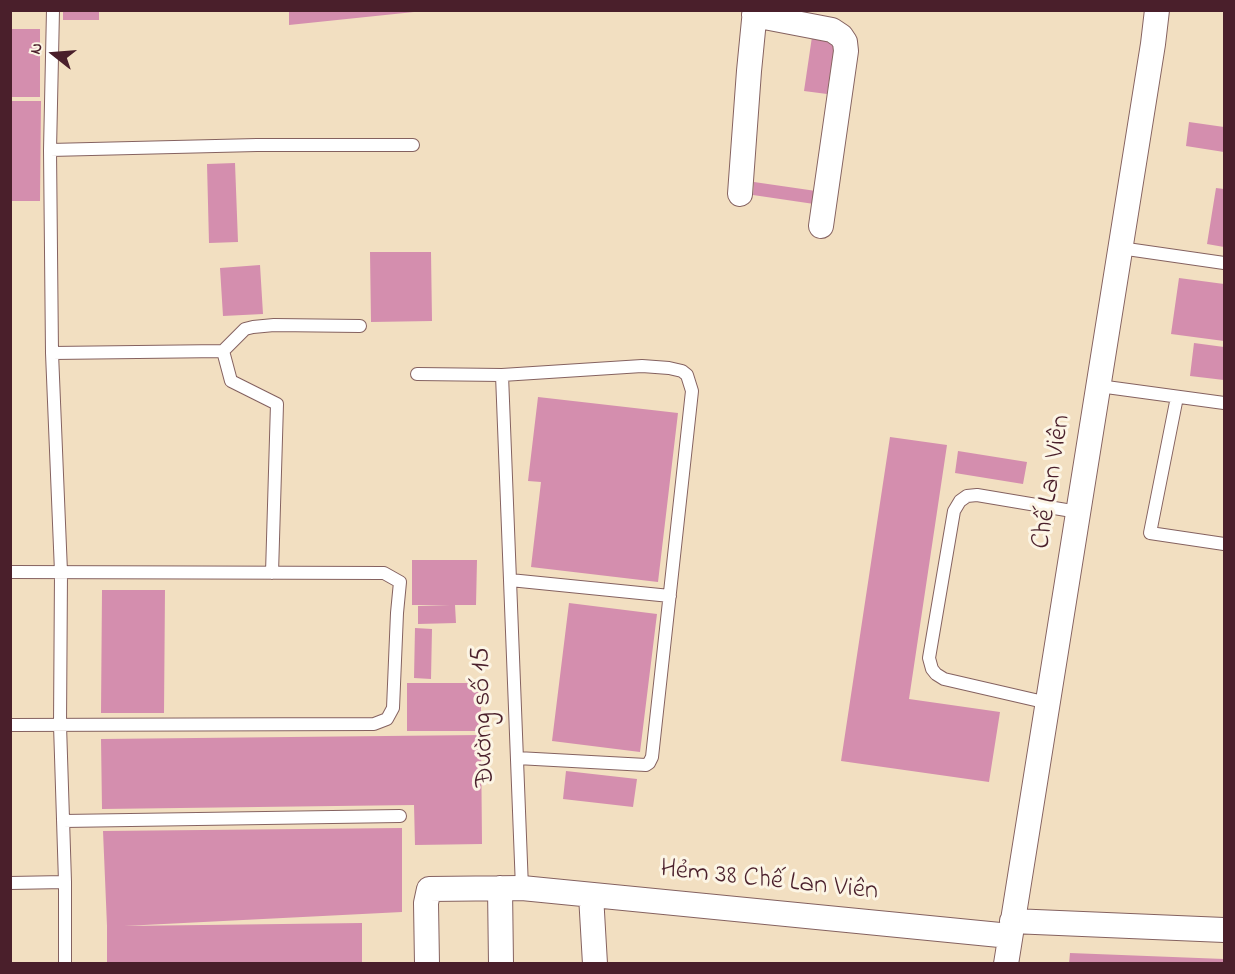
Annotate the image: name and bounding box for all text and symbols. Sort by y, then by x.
north arrow [24,24,84,84]
text: N [24,40,50,57]
street label: Chế Lan Viên [1026,413,1080,551]
street label: Đường số 15 [466,646,504,788]
street label: Hẻm 38 Chế Lan Viên [658,854,880,910]

